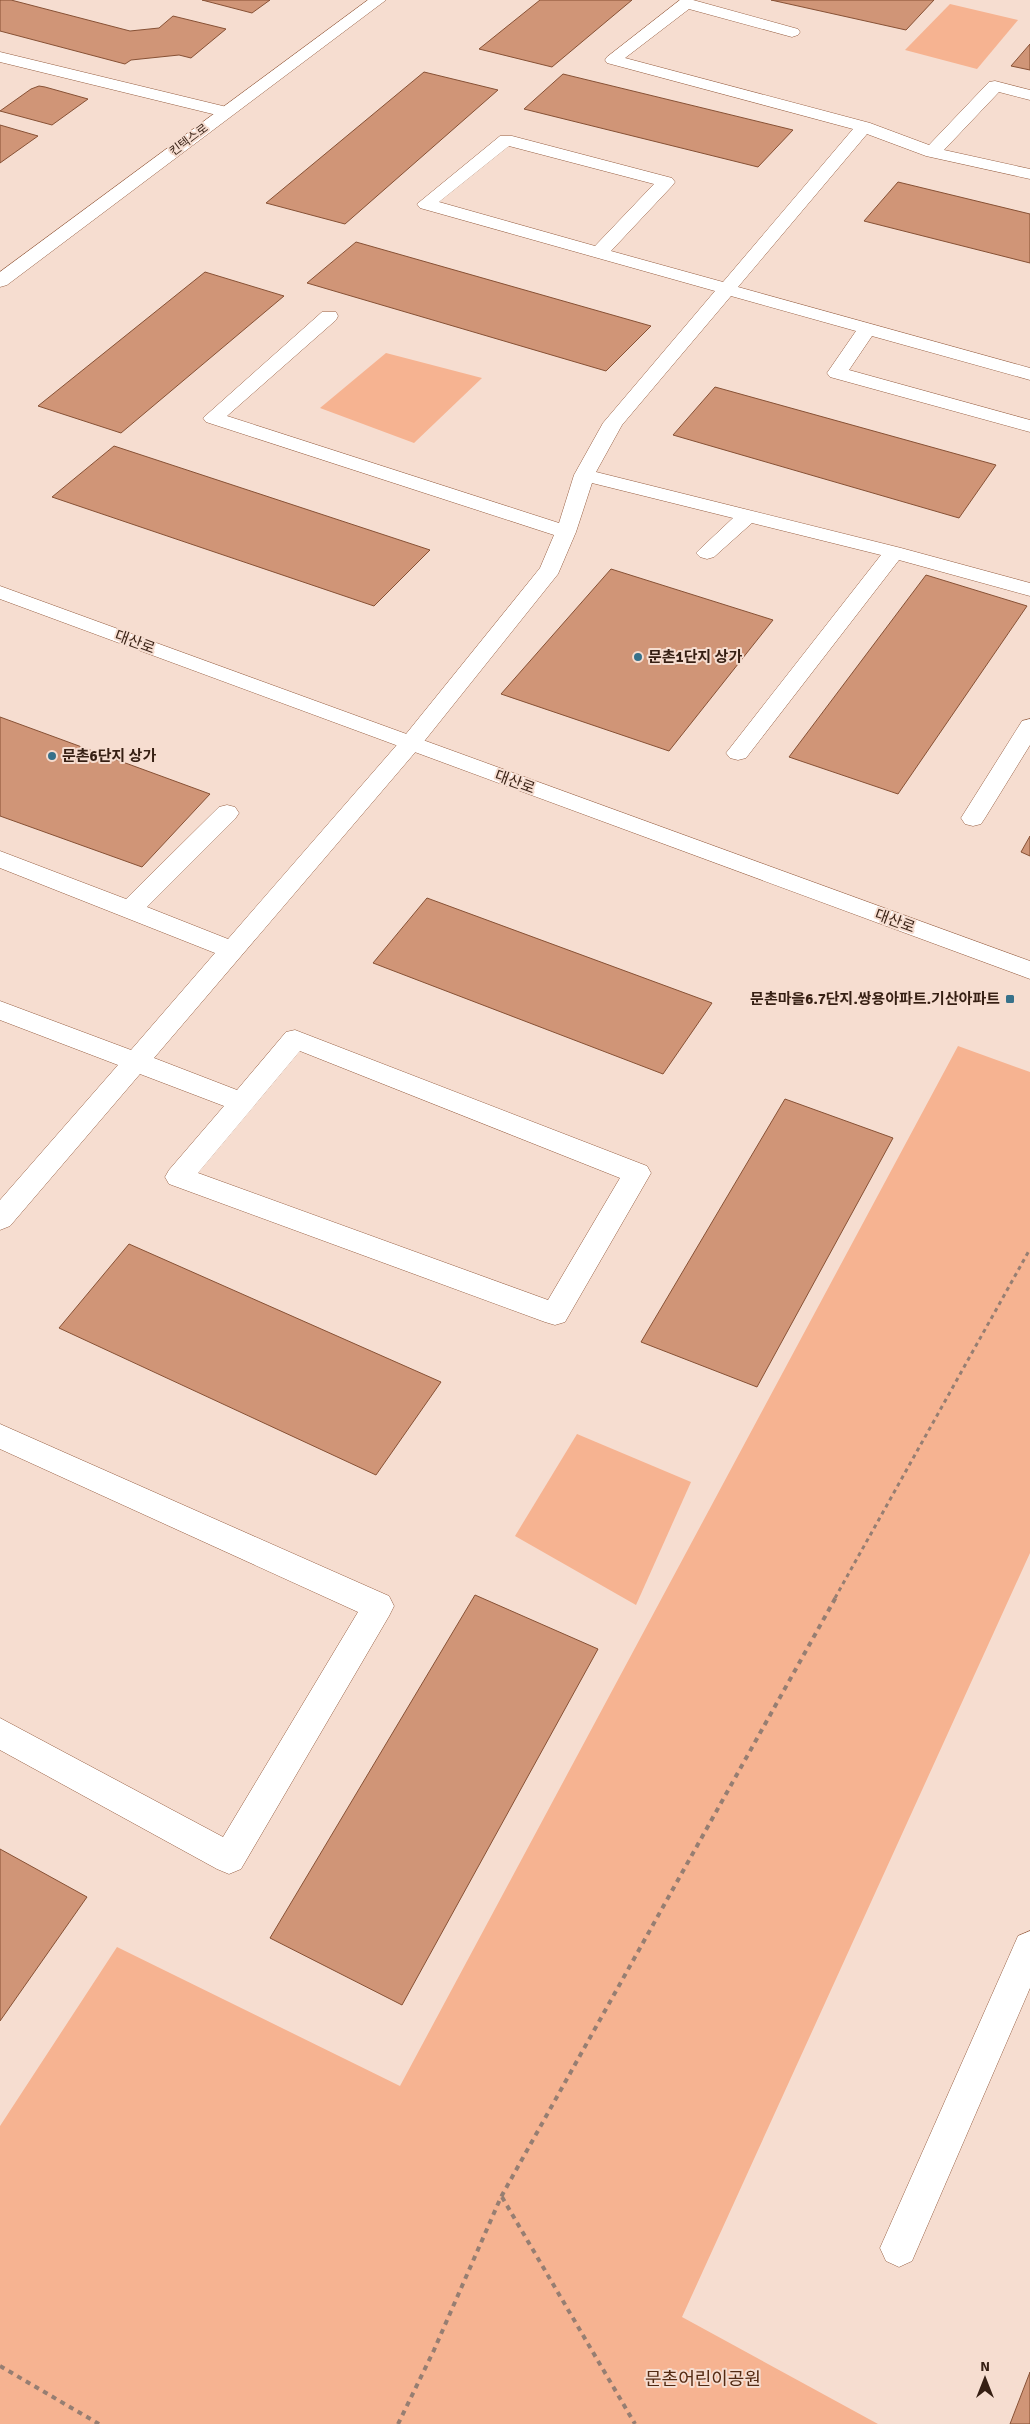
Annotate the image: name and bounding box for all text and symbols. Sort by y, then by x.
street label: 킨텍스로 [167,121,211,159]
street label: 대산로 [112,626,158,658]
place label: 문촌1단지 상가 [648,648,742,666]
marker: 문촌1단지 상가 [632,651,644,663]
place label: 문촌6단지 상가 [62,747,156,765]
marker: 문촌6단지 상가 [46,750,58,762]
street label: 대산로 [492,766,538,798]
street label: 대산로 [872,905,918,937]
place label: 문촌마을6.7단지.쌍용아파트.기산아파트 [750,990,1000,1008]
marker: 문촌마을6.7단지.쌍용아파트.기산아파트 [1004,993,1016,1005]
north arrow [960,2354,1010,2404]
text: N [980,2358,990,2375]
park label: 문촌어린이공원 [645,2368,761,2390]

